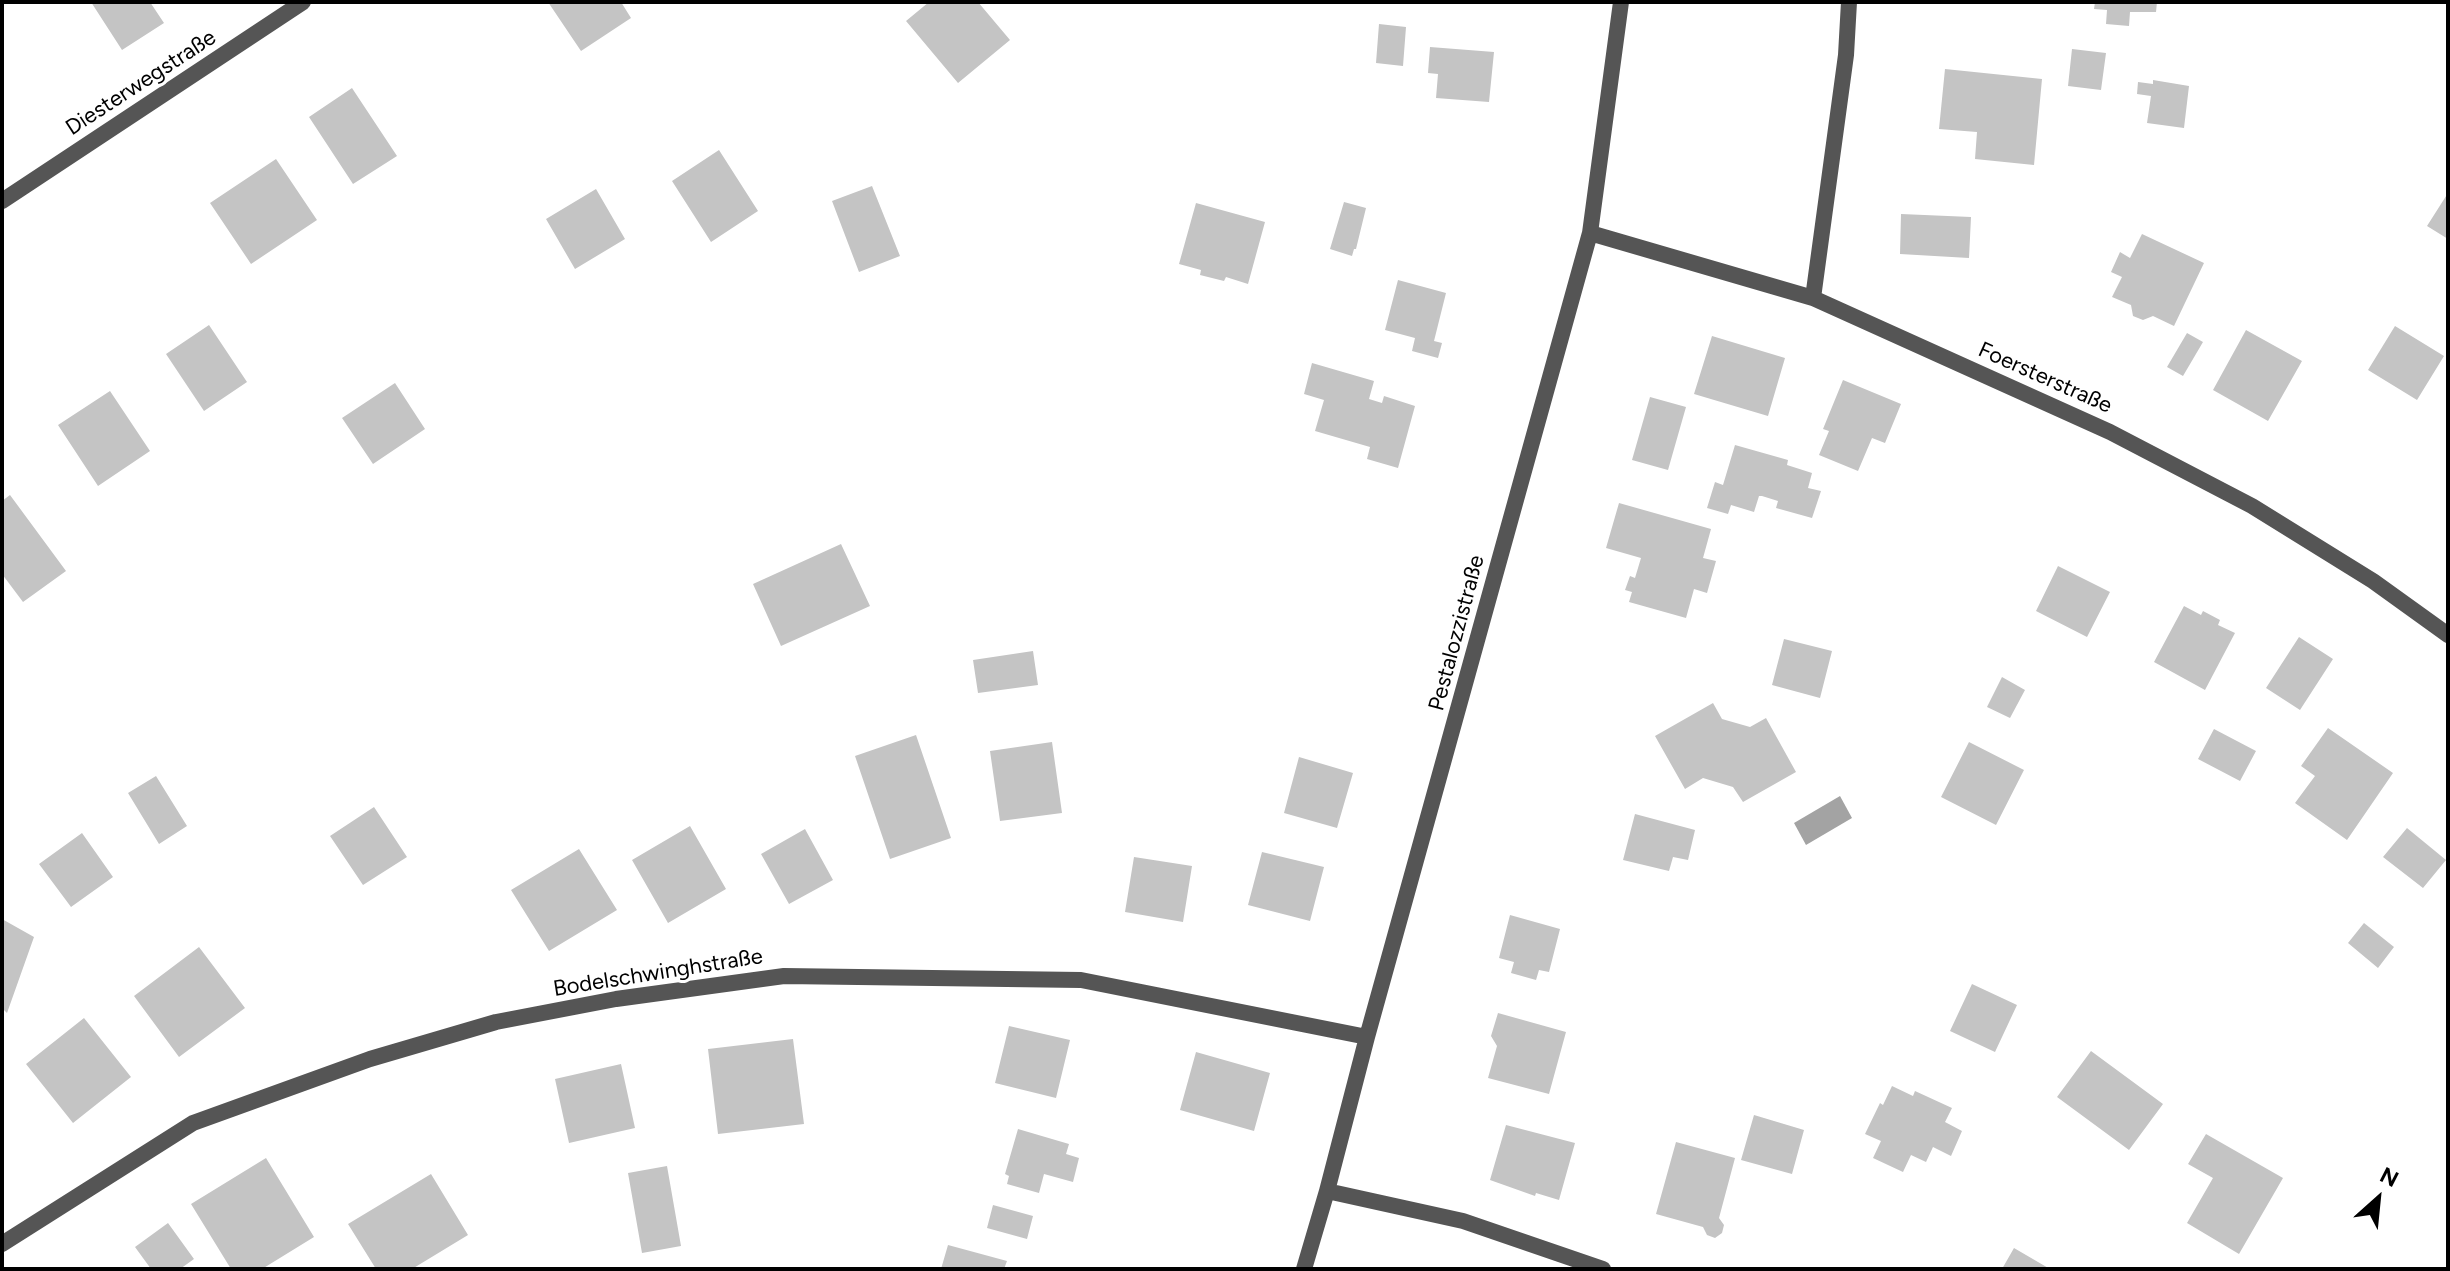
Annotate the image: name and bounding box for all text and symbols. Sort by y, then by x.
street label: Diesterwegstraße [61,25,221,141]
street label: Foersterstraße [1974,337,2116,419]
street label: Pestalozzistraße [1424,552,1490,714]
street label: Bodelschwinghstraße [551,943,765,1003]
north arrow [2338,1159,2418,1239]
text: N [2375,1161,2403,1193]

